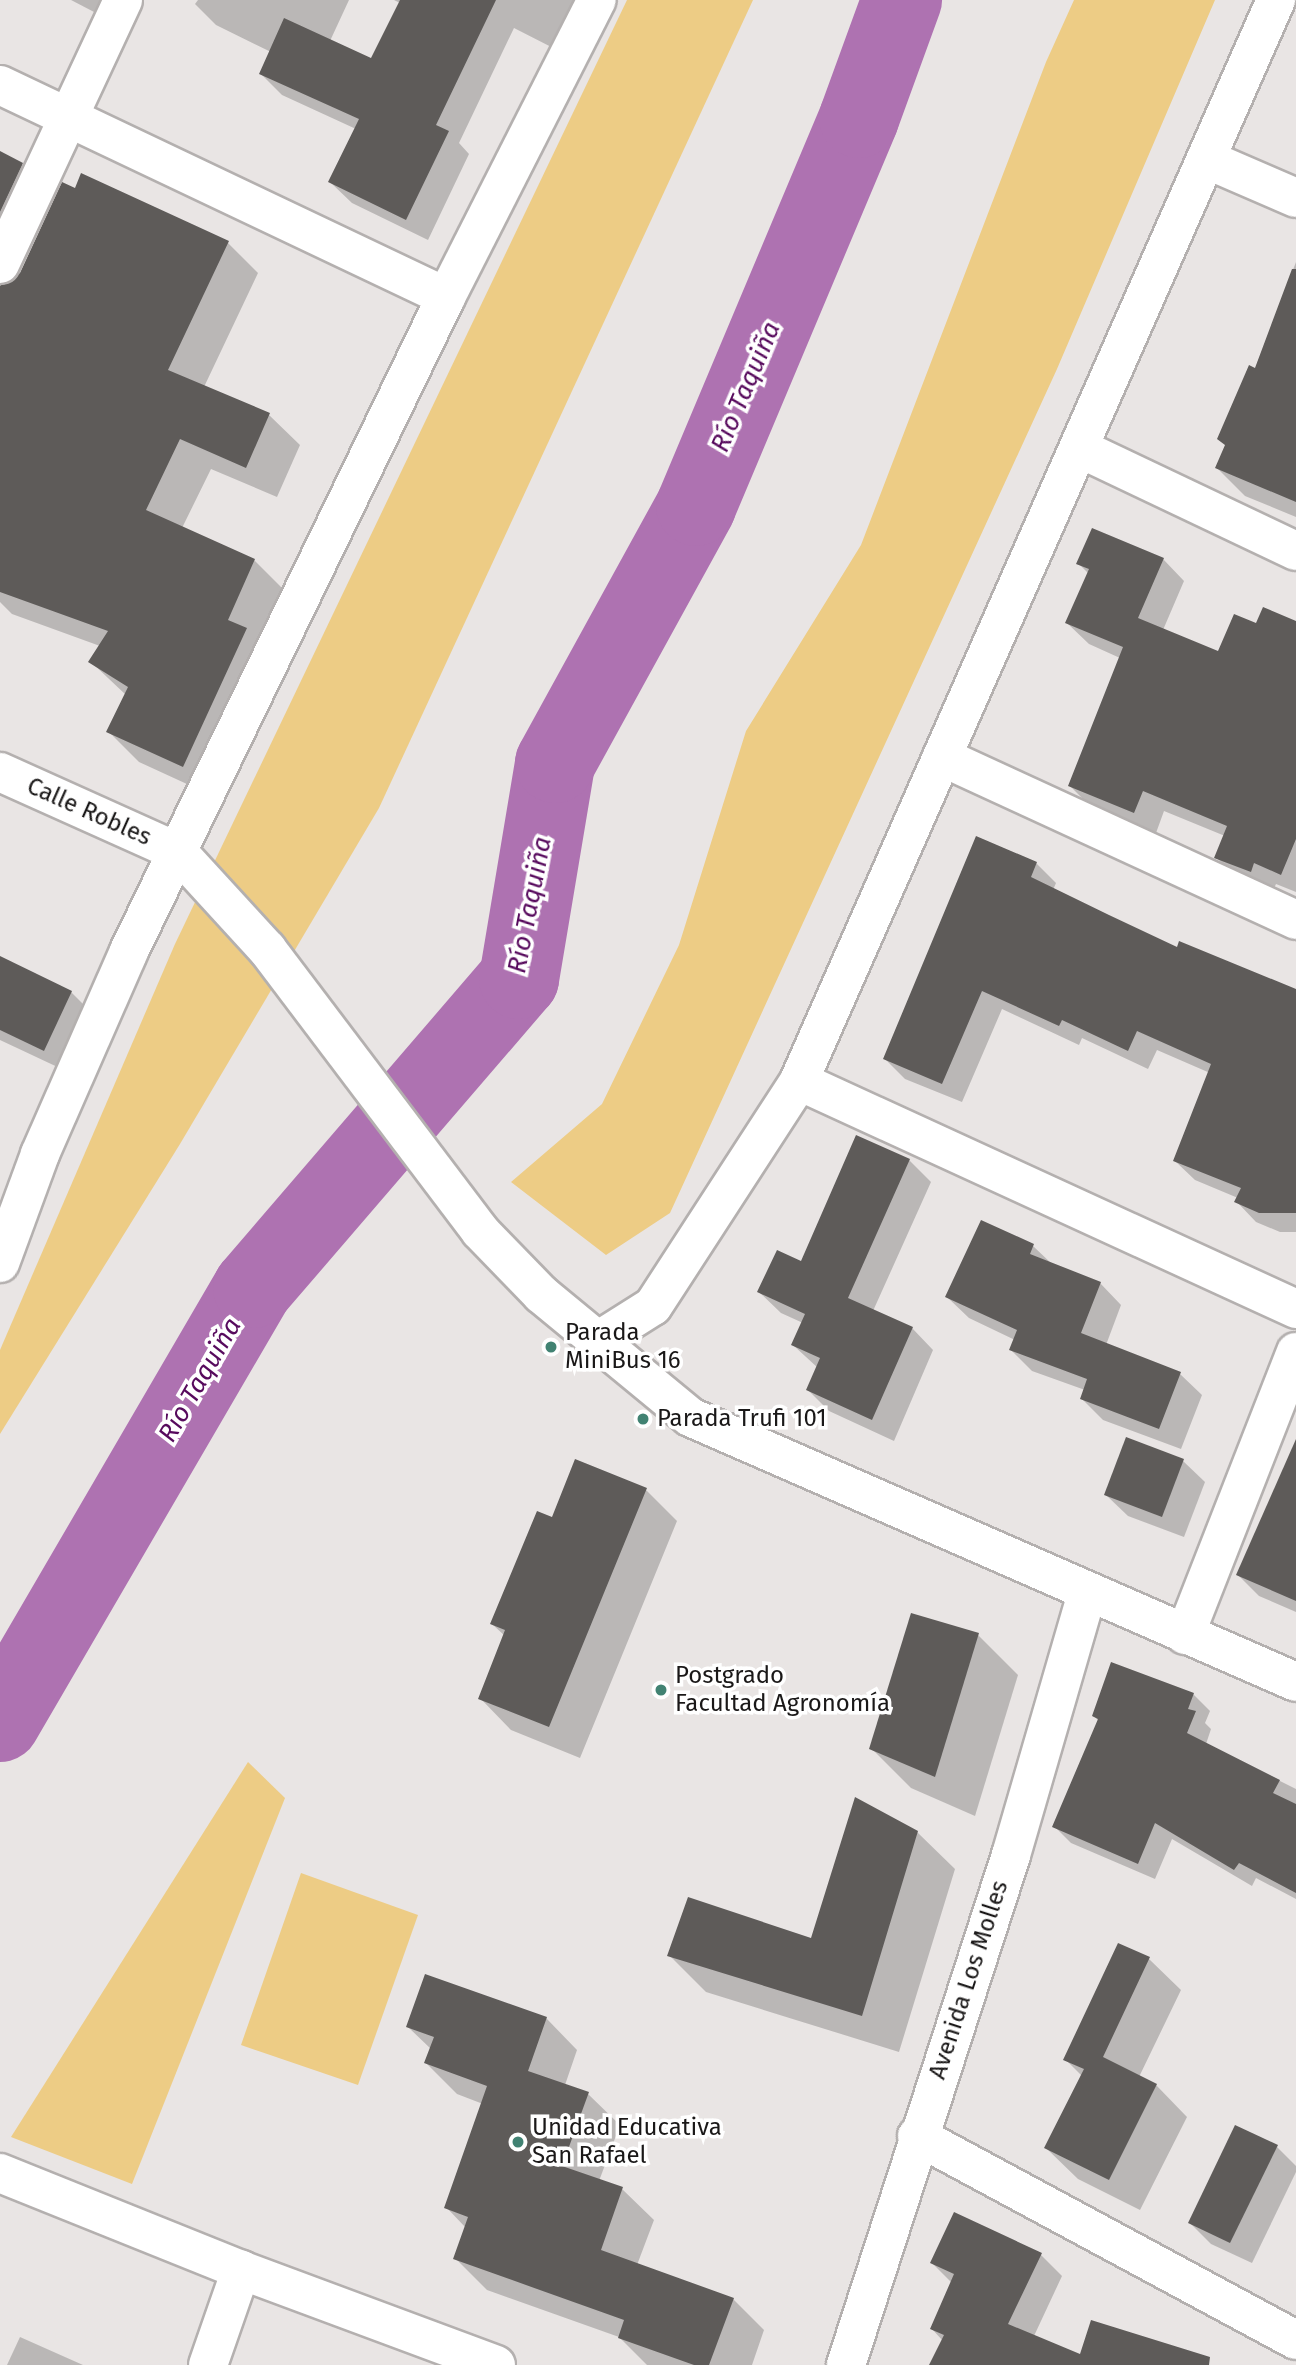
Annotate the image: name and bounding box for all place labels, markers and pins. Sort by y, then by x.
place label: Parada MiniBus 16 [565,1319,681,1375]
marker: Parada MiniBus 16 [543,1339,559,1355]
place label: Parada Trufi 101 [657,1405,827,1433]
marker: Parada Trufi 101 [635,1411,651,1427]
place label: Postgrado Facultad Agronomía [675,1662,890,1718]
marker: Postgrado Facultad Agronomía [653,1682,669,1698]
place label: Unidad Educativa San Rafael [532,2114,722,2170]
marker: Unidad Educativa San Rafael [510,2134,526,2150]

